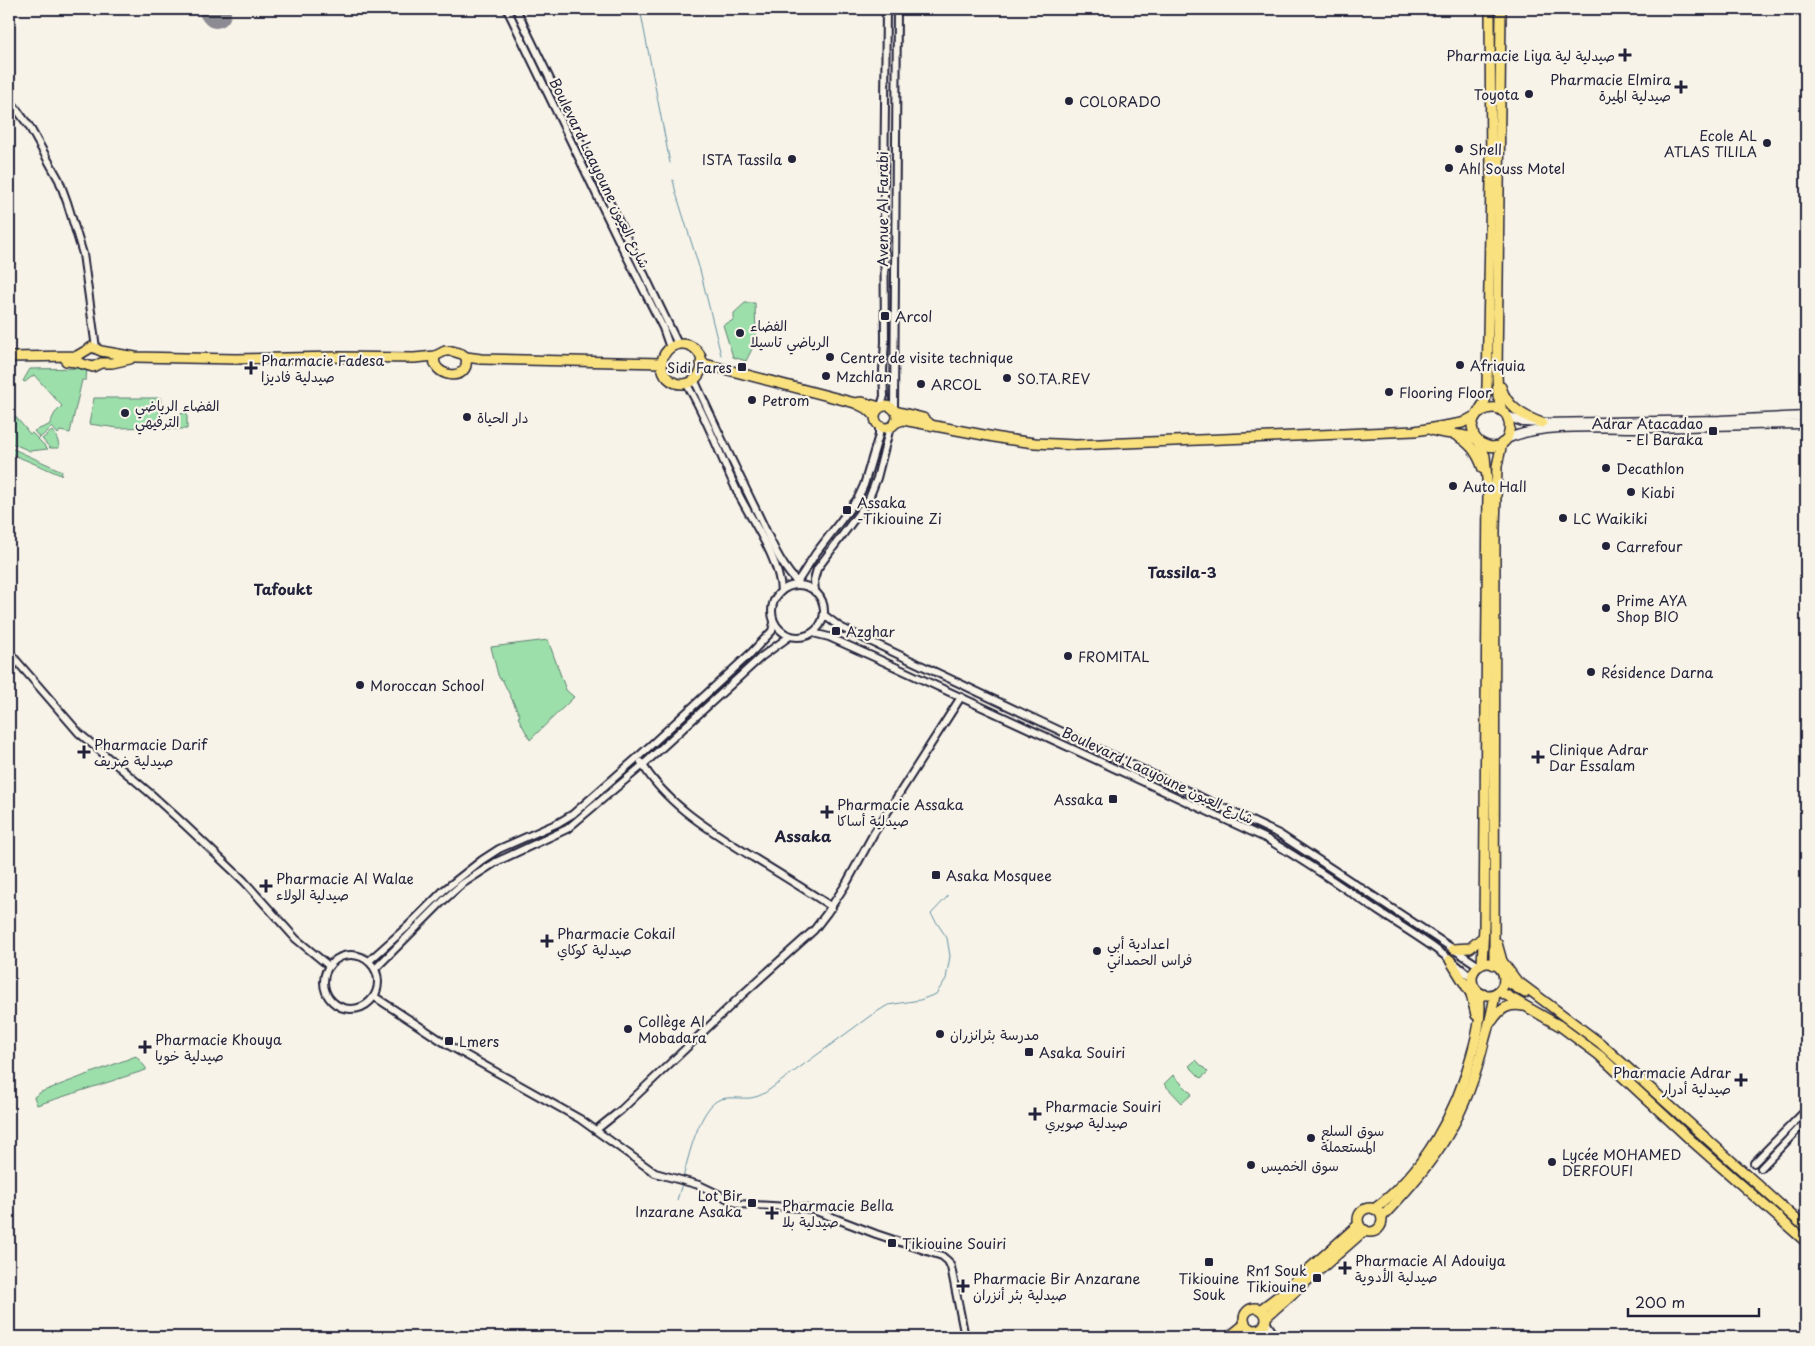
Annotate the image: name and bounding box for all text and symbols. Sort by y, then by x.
place label: Pharmacie Liya صيدلية لية [1446,45,1615,66]
marker: Pharmacie Liya صيدلية لية [1619,49,1631,61]
place label: Pharmacie Elmira صيدلية الميرة [1550,69,1671,106]
street label: Boulevard Laayoune شارع العيون [545,74,655,272]
marker: Pharmacie Elmira صيدلية الميرة [1675,81,1687,93]
place label: Toyota [1474,84,1519,105]
marker: Toyota [1523,88,1535,100]
place label: COLORADO [1079,91,1161,112]
marker: COLORADO [1063,95,1075,107]
place label: Ecole AL ATLAS TILILA [1664,125,1757,162]
marker: Ecole AL ATLAS TILILA [1761,137,1773,149]
place label: Shell [1469,139,1502,160]
marker: Shell [1453,143,1465,155]
place label: ISTA Tassila [702,149,782,170]
street label: Avenue Al Farabi [872,151,893,267]
marker: ISTA Tassila [786,153,798,165]
place label: Ahl Souss Motel [1459,158,1565,179]
marker: Ahl Souss Motel [1443,162,1455,174]
place label: Arcol [895,306,932,327]
marker: Arcol [879,310,891,322]
place label: الفضاء الرياضي تاسيلا [750,315,829,355]
marker: الفضاء الرياضي تاسيلا [734,327,746,339]
place label: Centre de visite technique [840,347,1013,368]
place label: Pharmacie Fadesa صيدلية فاديزا [261,350,385,387]
marker: Centre de visite technique [824,351,836,363]
place label: Afriquia [1470,355,1526,376]
place label: Sidi Fares [667,357,732,378]
marker: Afriquia [1454,359,1466,371]
marker: Sidi Fares [736,361,748,373]
marker: Pharmacie Fadesa صيدلية فاديزا [245,362,257,374]
place label: Mzchlan [836,366,892,387]
place label: SO.TA.REV [1017,368,1090,389]
marker: Mzchlan [820,370,832,382]
marker: SO.TA.REV [1001,372,1013,384]
place label: ARCOL [931,374,982,395]
marker: ARCOL [915,378,927,390]
place label: Flooring Floor [1399,382,1492,403]
marker: Flooring Floor [1383,386,1395,398]
place label: Petrom [762,390,809,411]
marker: Petrom [746,394,758,406]
place label: الفضاء الرياضي الترفيهي [135,395,220,435]
marker: الفضاء الرياضي الترفيهي [119,407,131,419]
place label: دار الحياة [477,407,529,428]
marker: دار الحياة [461,411,473,423]
place label: Adrar Atacadao - El Baraka [1592,413,1703,450]
marker: Adrar Atacadao - El Baraka [1707,425,1719,437]
place label: Decathlon [1616,458,1684,479]
marker: Decathlon [1600,462,1612,474]
place label: Auto Hall [1463,476,1527,497]
marker: Auto Hall [1447,480,1459,492]
place label: Kiabi [1641,482,1675,503]
marker: Kiabi [1625,486,1637,498]
place label: Assaka -Tikiouine Zi [857,492,942,529]
marker: Assaka -Tikiouine Zi [841,504,853,516]
place label: LC Waikiki [1573,508,1648,529]
marker: LC Waikiki [1557,512,1569,524]
place label: Carrefour [1616,536,1683,557]
marker: Carrefour [1600,540,1612,552]
district label: Tassila-3 [1147,560,1217,583]
district label: Tafoukt [253,577,313,600]
place label: Prime AYA Shop BIO [1616,590,1688,627]
marker: Prime AYA Shop BIO [1600,602,1612,614]
place label: Azghar [846,621,896,642]
marker: Azghar [830,625,842,637]
place label: FROMITAL [1078,646,1149,667]
marker: FROMITAL [1062,650,1074,662]
place label: Résidence Darna [1601,662,1714,683]
marker: Résidence Darna [1585,666,1597,678]
place label: Moroccan School [370,675,484,696]
marker: Moroccan School [354,679,366,691]
street label: Boulevard Laayoune شارع العيون [1059,721,1257,829]
place label: Pharmacie Darif صيدلية ضريف [94,734,208,771]
place label: Clinique Adrar Dar Essalam [1549,739,1649,776]
marker: Pharmacie Darif صيدلية ضريف [78,746,90,758]
marker: Clinique Adrar Dar Essalam [1531,750,1545,764]
place label: Assaka [1054,789,1103,810]
marker: Assaka [1107,793,1119,805]
place label: Pharmacie Assaka صيدلية أساكا [837,794,964,831]
marker: Pharmacie Assaka صيدلية أساكا [821,806,833,818]
district label: Assaka [774,824,832,847]
place label: Asaka Mosquee [946,865,1052,886]
place label: Pharmacie Al Walae صيدلية الولاء [276,868,414,905]
marker: Asaka Mosquee [930,869,942,881]
marker: Pharmacie Al Walae صيدلية الولاء [260,880,272,892]
place label: Pharmacie Cokail صيدلية كوكاي [557,923,676,961]
place label: اعدادية أبي فراس الحمداني [1107,933,1192,973]
marker: Pharmacie Cokail صيدلية كوكاي [541,935,553,947]
marker: اعدادية أبي فراس الحمداني [1091,945,1103,957]
place label: Collège Al Mobadara [638,1011,707,1048]
marker: Collège Al Mobadara [622,1023,634,1035]
place label: مدرسة بئرانزران [950,1024,1039,1045]
marker: مدرسة بئرانزران [934,1028,946,1040]
place label: Pharmacie Khouya صيدلية خويا [155,1029,282,1066]
place label: Lmers [459,1031,499,1052]
marker: Lmers [443,1035,455,1047]
marker: Pharmacie Khouya صيدلية خويا [139,1041,151,1053]
place label: Asaka Souiri [1039,1042,1125,1063]
marker: Asaka Souiri [1023,1046,1035,1058]
place label: Pharmacie Adrar صيدلية أدرار [1613,1062,1732,1099]
marker: Pharmacie Adrar صيدلية أدرار [1735,1074,1747,1086]
place label: Pharmacie Souiri صيدلية صويري [1045,1096,1161,1134]
marker: Pharmacie Souiri صيدلية صويري [1029,1108,1041,1120]
place label: سوق السلع المستعملة [1321,1120,1384,1157]
marker: سوق السلع المستعملة [1305,1132,1317,1144]
place label: Lycée MOHAMED DERFOUFI [1562,1144,1681,1181]
place label: سوق الخميس [1261,1155,1339,1176]
marker: Lycée MOHAMED DERFOUFI [1546,1156,1558,1168]
marker: سوق الخميس [1245,1159,1257,1171]
place label: Lot Bir Inzarane Asaka [635,1185,743,1222]
place label: Pharmacie Bella صيدلية بلا [782,1195,894,1232]
marker: Lot Bir Inzarane Asaka [746,1197,758,1209]
marker: Pharmacie Bella صيدلية بلا [766,1207,778,1219]
place label: Tikiouine Souiri [902,1233,1006,1254]
marker: Tikiouine Souiri [886,1237,898,1249]
place label: Pharmacie Al Adouiya صيدلية الأدوية [1355,1250,1506,1287]
marker: Tikiouine Souk [1203,1256,1215,1268]
place label: Rn1 Souk Tikiouine [1246,1260,1307,1297]
marker: Pharmacie Al Adouiya صيدلية الأدوية [1339,1262,1351,1274]
place label: Pharmacie Bir Anzarane صيدلية بئر أنزران [973,1268,1140,1305]
place label: Tikiouine Souk [1179,1268,1240,1305]
marker: Rn1 Souk Tikiouine [1311,1272,1323,1284]
marker: Pharmacie Bir Anzarane صيدلية بئر أنزران [957,1280,969,1292]
scale bar [1628,1286,1759,1318]
text: 200 m [1635,1290,1685,1313]

